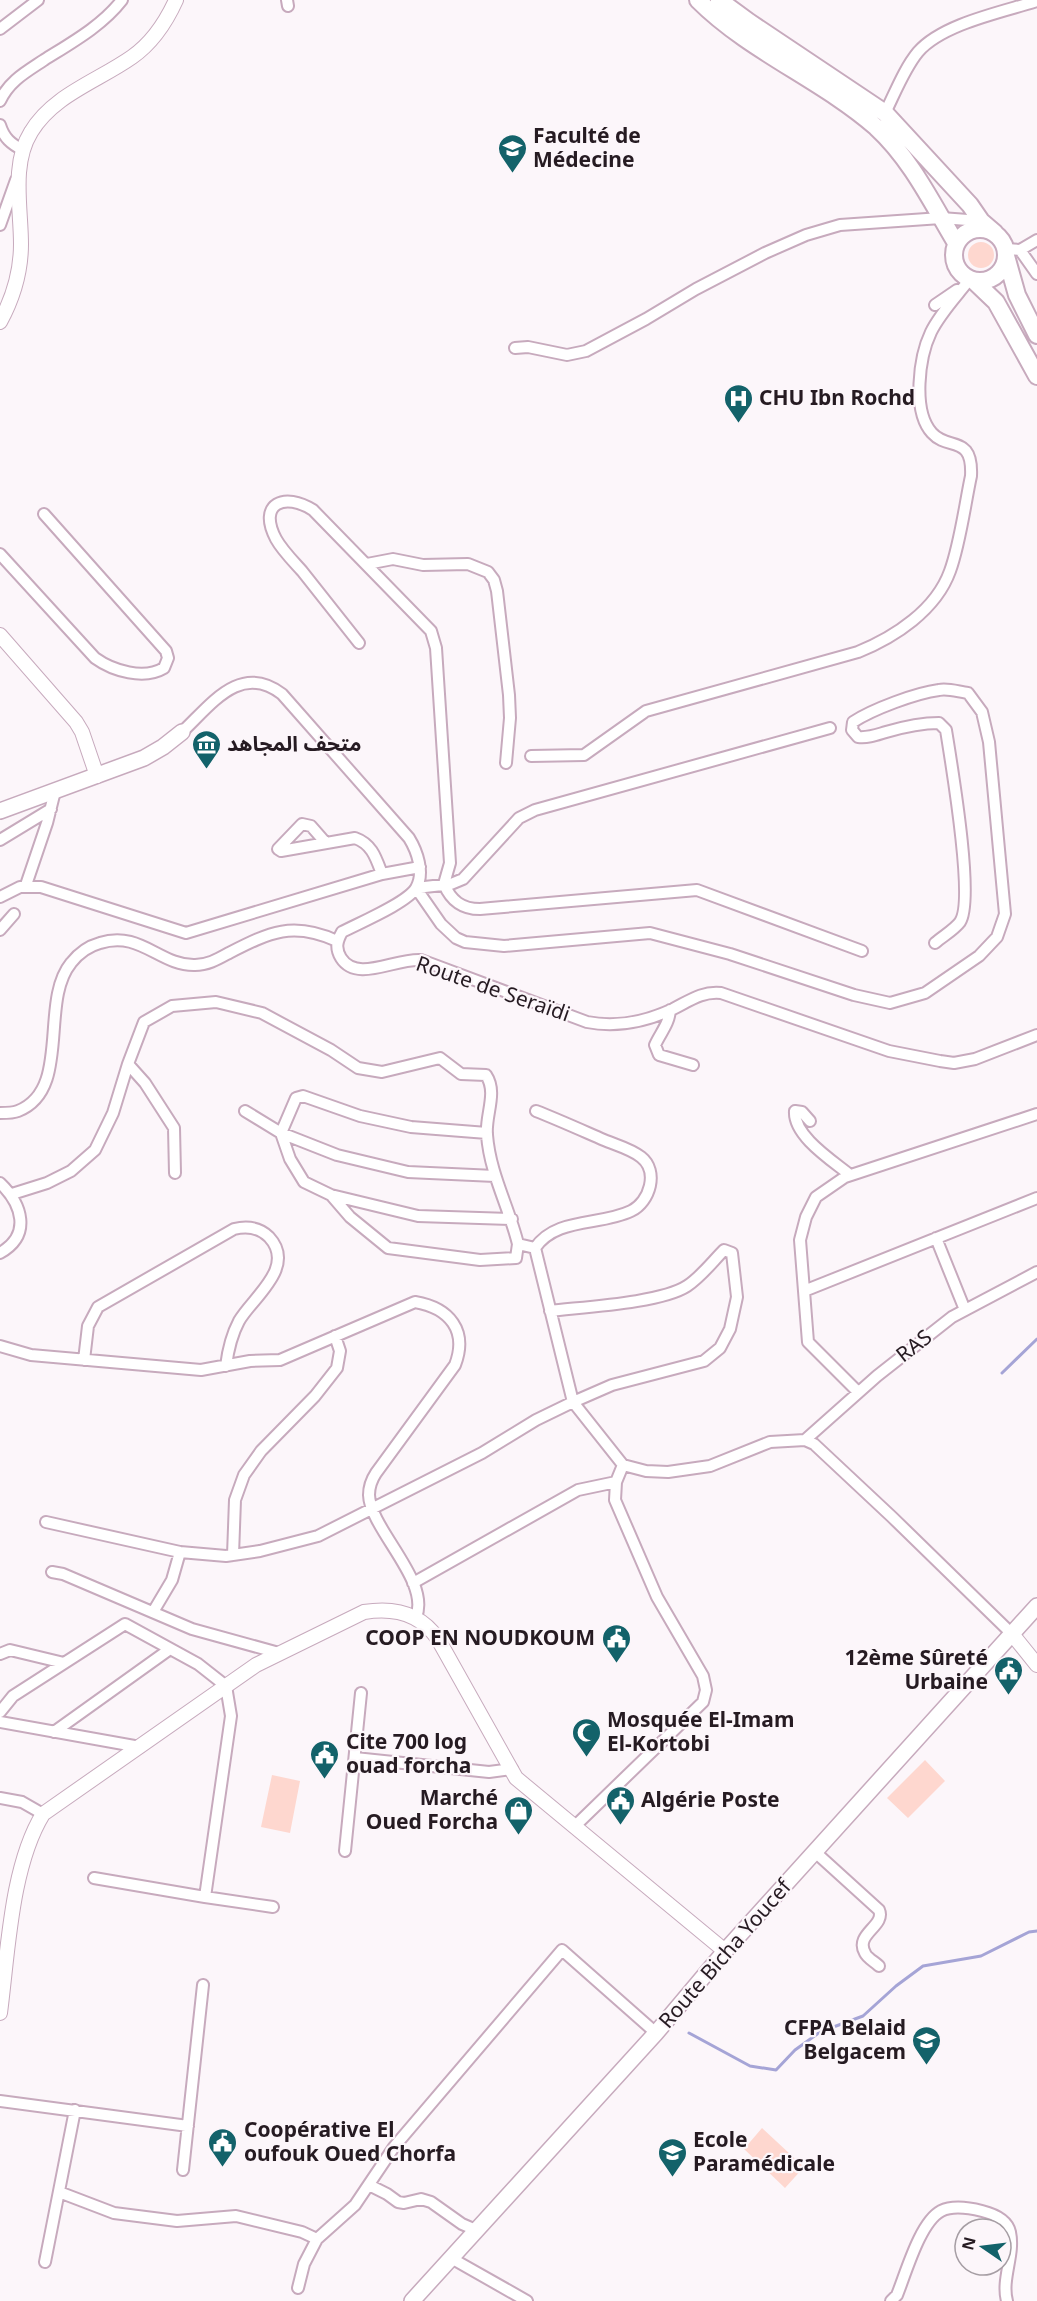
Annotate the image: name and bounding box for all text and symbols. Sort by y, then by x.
place label: Faculté de Médecine [533,121,641,173]
school or university icon: Faculté de Médecine [496,132,528,174]
hospital icon: CHU Ibn Rochd [722,382,754,424]
place label: CHU Ibn Rochd [759,383,915,411]
museum icon: متحف المجاهد [190,728,222,770]
place label: متحف المجاهد [227,729,361,757]
street label: Route de Seraïdi [413,949,574,1028]
street label: RAS [890,1322,937,1368]
public building icon: COOP EN NOUDKOUM [600,1622,632,1664]
place label: COOP EN NOUDKOUM [365,1623,595,1651]
place label: 12ème Sûreté Urbaine [845,1643,988,1695]
public building icon: 12ème Sûreté Urbaine [993,1654,1025,1696]
place label: Mosquée El-Imam El-Kortobi [607,1705,794,1757]
mosque icon: Mosquée El-Imam El-Kortobi [570,1716,602,1758]
place label: Cite 700 log ouad forcha [346,1727,471,1779]
public building icon: Cite 700 log ouad forcha [309,1738,341,1780]
place label: Marché Oued Forcha [366,1783,498,1835]
public building icon: Algérie Poste [604,1784,636,1826]
place label: Algérie Poste [641,1785,780,1813]
shop icon: Marché Oued Forcha [503,1794,535,1836]
street label: Route Bicha Youcef [652,1872,798,2034]
place label: CFPA Belaid Belgacem [784,2013,906,2065]
school or university icon: CFPA Belaid Belgacem [911,2024,943,2066]
place label: Coopérative El oufouk Oued Chorfa [244,2115,456,2167]
place label: Ecole Paramédicale [693,2125,835,2177]
public building icon: Coopérative El oufouk Oued Chorfa [207,2126,239,2168]
school or university icon: Ecole Paramédicale [656,2136,688,2178]
north arrow [953,2217,1013,2277]
text: N [956,2234,981,2252]

